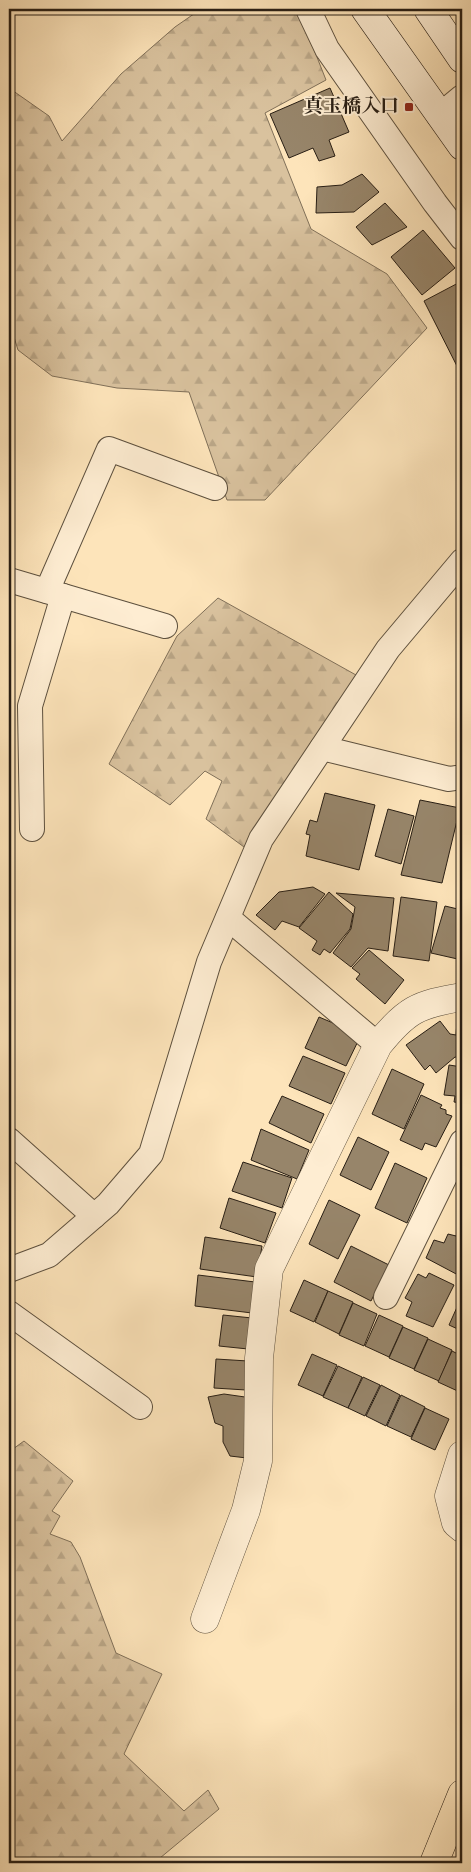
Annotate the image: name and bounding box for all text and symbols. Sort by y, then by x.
place label: 真玉橋入口 [304,94,399,121]
marker: 真玉橋入口 [403,101,415,113]

